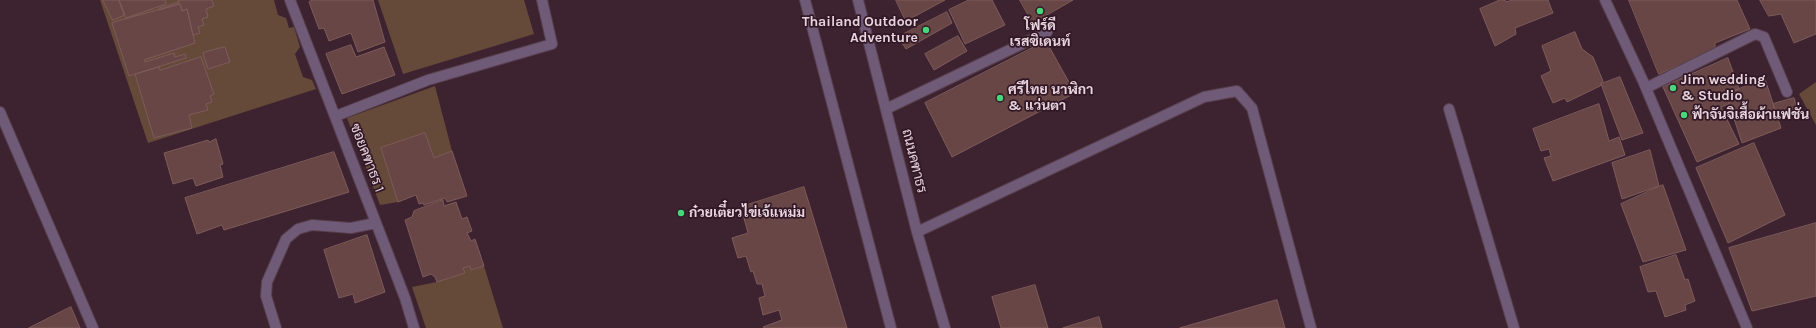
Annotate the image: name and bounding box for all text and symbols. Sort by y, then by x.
marker: โฟร์ดี เรสซิเดนท์ [1035,6,1045,16]
place label: Thailand Outdoor Adventure [802,14,918,46]
place label: โฟร์ดี เรสซิเดนท์ [1009,18,1071,50]
marker: Thailand Outdoor Adventure [921,25,931,35]
place label: Jim wedding & Studio [1681,72,1765,104]
place label: ศรีไทย นาฬิกา & แว่นตา [1008,82,1093,114]
marker: Jim wedding & Studio [1668,83,1678,93]
marker: ศรีไทย นาฬิกา & แว่นตา [995,93,1005,103]
place label: ฟ้าจันจิเสื้อผ้าแฟชั่น [1692,107,1809,123]
marker: ฟ้าจันจิเสื้อผ้าแฟชั่น [1679,110,1689,120]
street label: ซอยคฑาธร 1 [346,121,388,195]
street label: ถนนคฑาธร [898,127,930,195]
place label: ก๋วยเตี๋ยวไข่เจ้แหม่ม [689,205,805,221]
marker: ก๋วยเตี๋ยวไข่เจ้แหม่ม [676,208,686,218]

